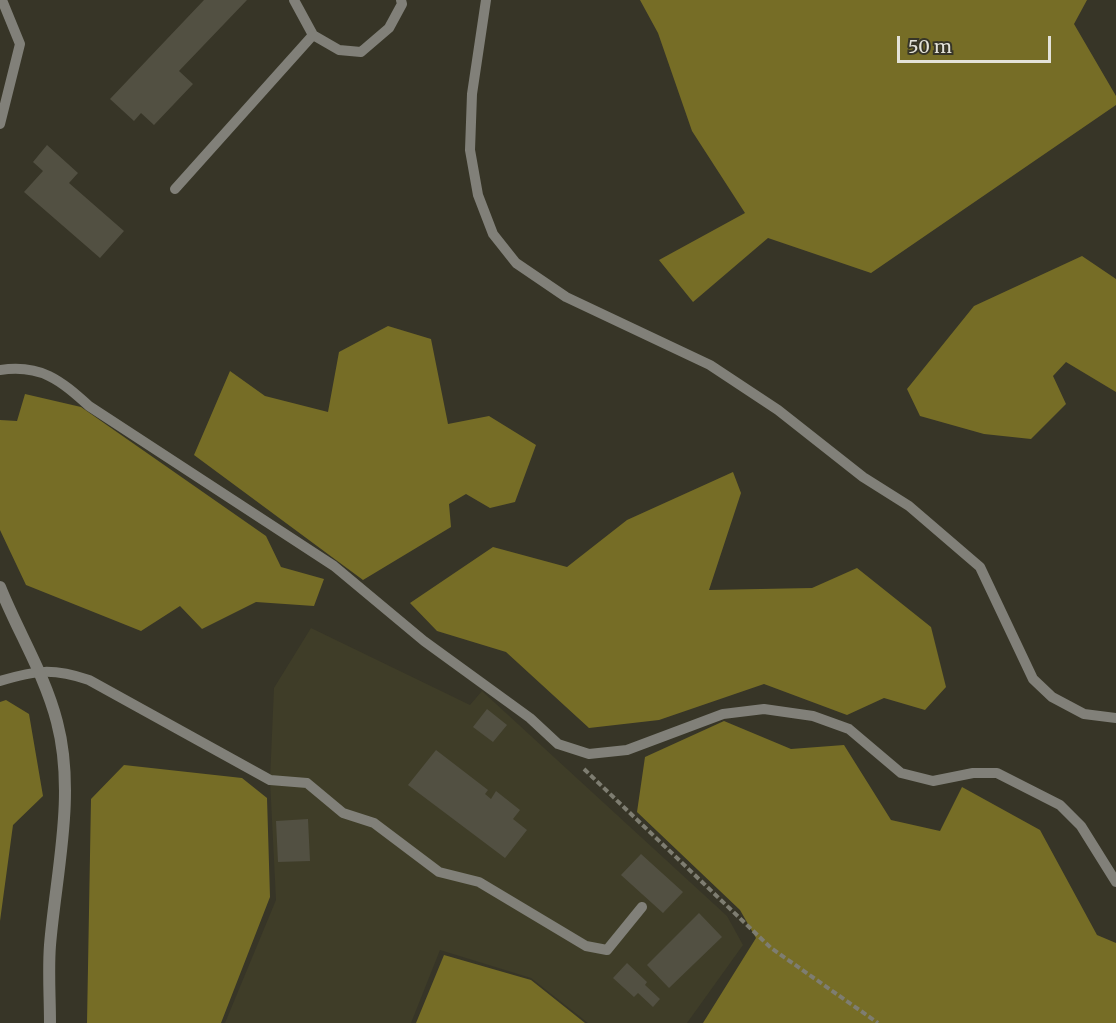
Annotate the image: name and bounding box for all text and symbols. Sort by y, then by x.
scale bar [900,24,1054,62]
text: 50 m [908,35,952,58]

